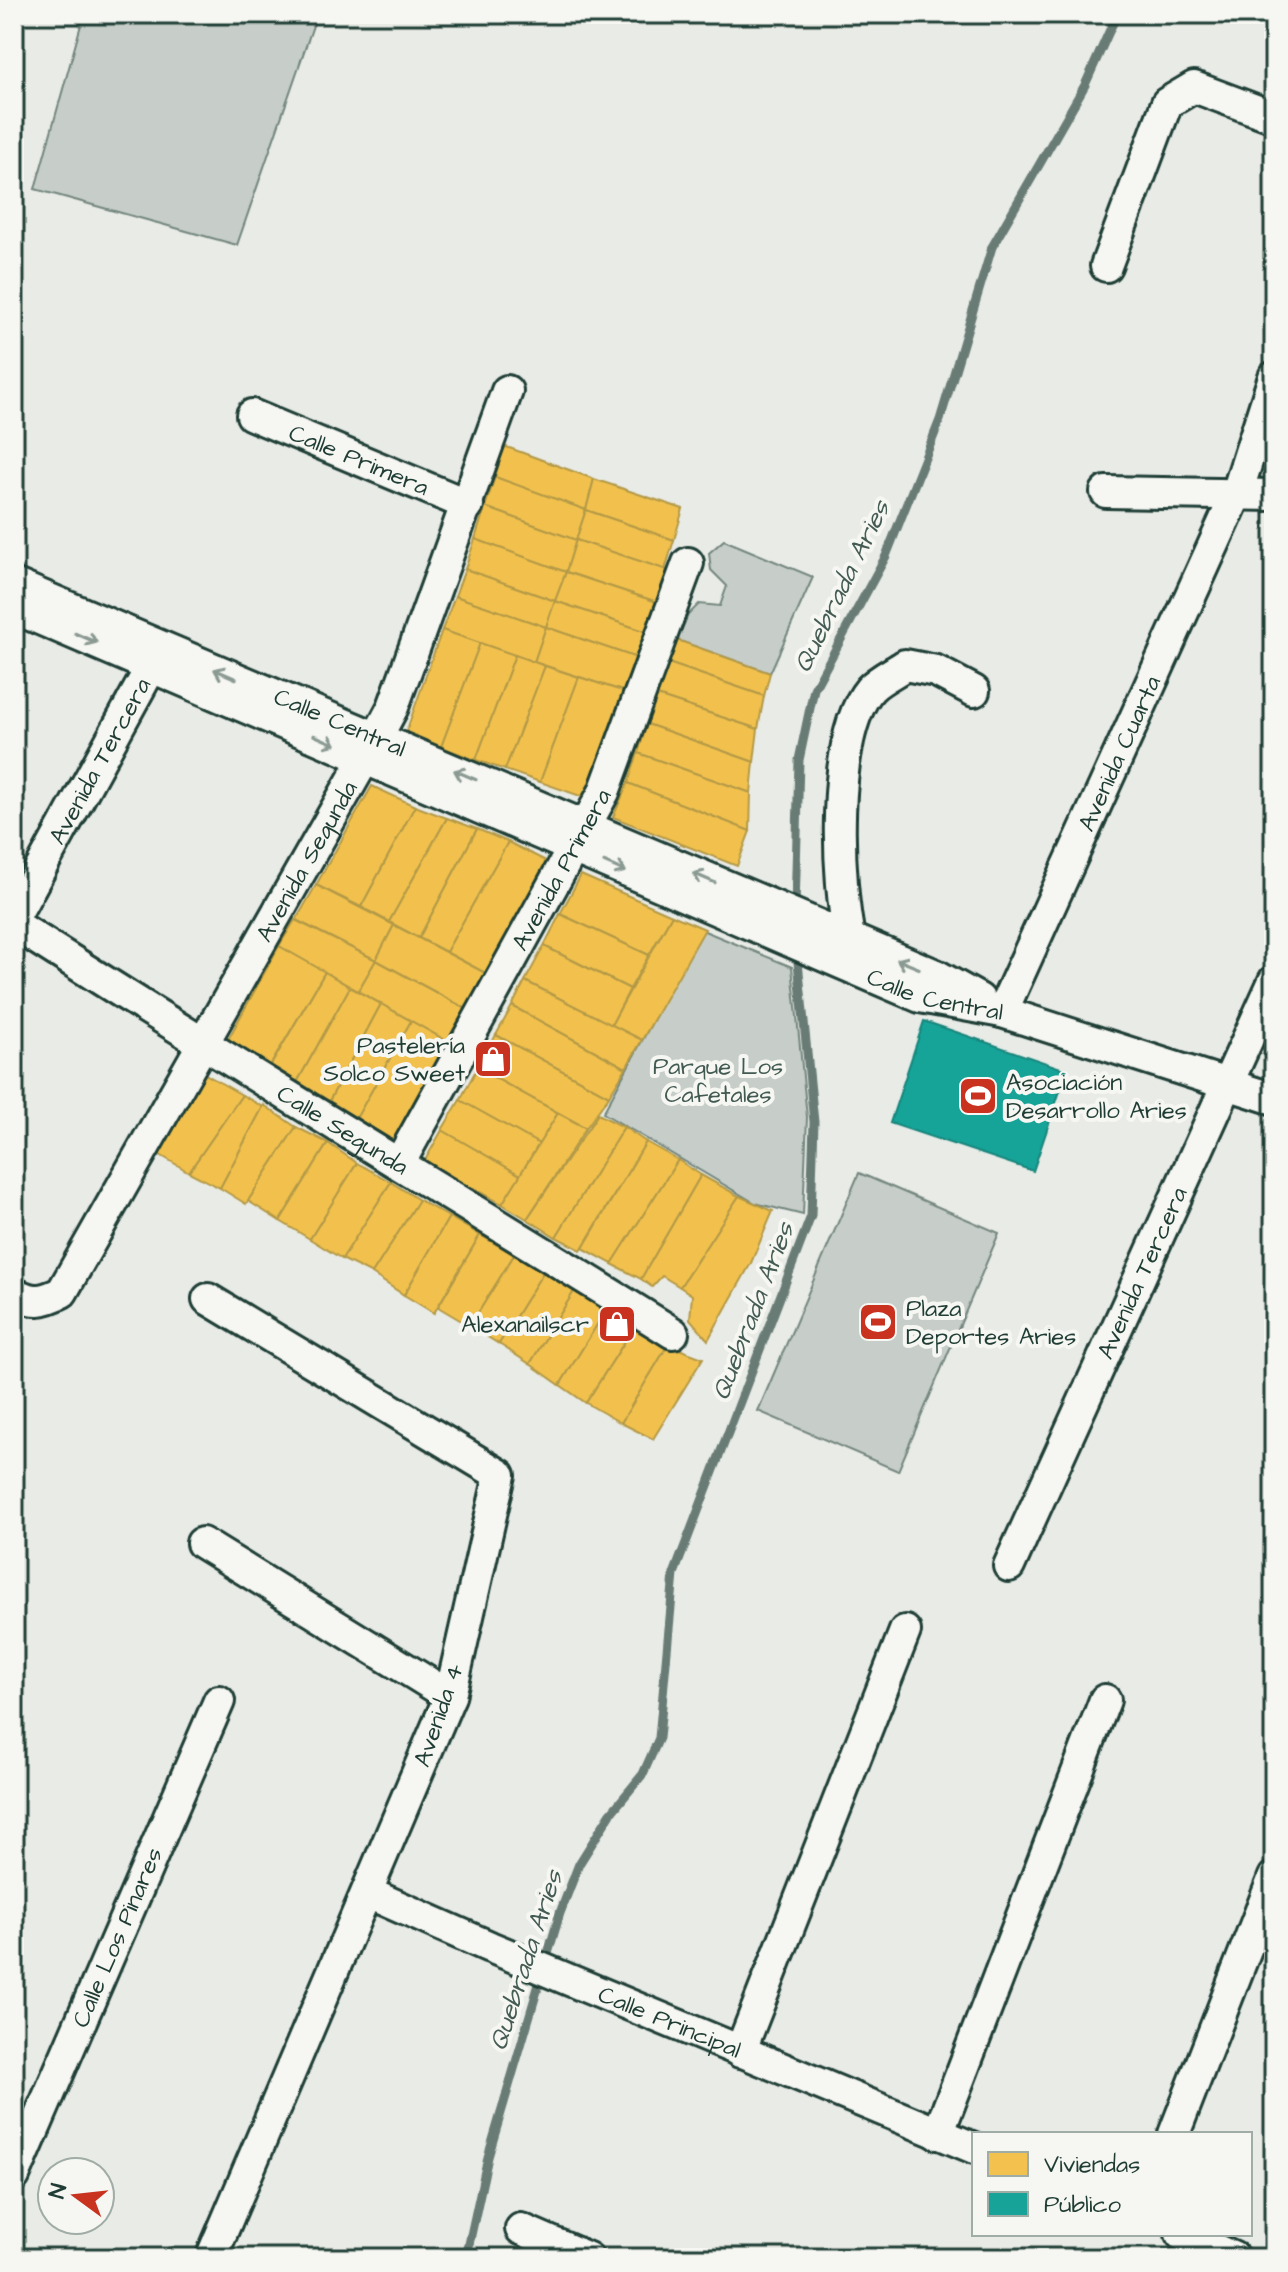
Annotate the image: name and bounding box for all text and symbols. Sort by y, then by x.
street label: Calle Primera [284,416,434,505]
water label: Quebrada Aries [785,493,900,678]
one-way arrow [73,632,98,647]
one-way arrow [213,665,238,680]
street label: Avenida Cuarta [1070,671,1170,837]
street label: Avenida Tercera [41,672,160,851]
street label: Calle Central [268,680,411,766]
one-way arrow [312,734,337,749]
one-way arrow [453,766,478,781]
street label: Avenida Segunda [248,775,367,949]
street label: Avenida Primera [504,783,620,957]
one-way arrow [602,860,626,875]
one-way arrow [692,869,716,884]
one-way arrow [896,956,921,970]
street label: Calle Central [861,960,1006,1030]
place label: Pastelería Solco Sweet [324,1029,465,1091]
shop icon: Pastelería Solco Sweet [472,1038,514,1080]
park label: Parque Los Cafetales [653,1050,783,1112]
place label: Asociación Desarrollo Aries [1006,1066,1187,1128]
sports icon: Asociación Desarrollo Aries [957,1075,999,1117]
street label: Calle Segunda [270,1077,415,1184]
street label: Avenida Tercera [1089,1182,1197,1365]
water label: Quebrada Aries [703,1216,804,1405]
place label: Plaza Deportes Aries [906,1292,1076,1354]
sports icon: Plaza Deportes Aries [857,1301,899,1343]
shop icon: Alexanailscr [596,1303,638,1345]
place label: Alexanailscr [461,1308,589,1342]
street label: Avenida 4 [405,1659,472,1771]
street label: Calle Los Pinares [64,1843,172,2033]
water label: Quebrada Aries [480,1864,573,2055]
street label: Calle Principal [593,1978,746,2067]
legend [972,2132,1252,2236]
text: Viviendas [1044,2148,1140,2182]
north arrow [36,2156,116,2236]
text: N [41,2180,75,2202]
text: Público [1044,2188,1122,2222]

